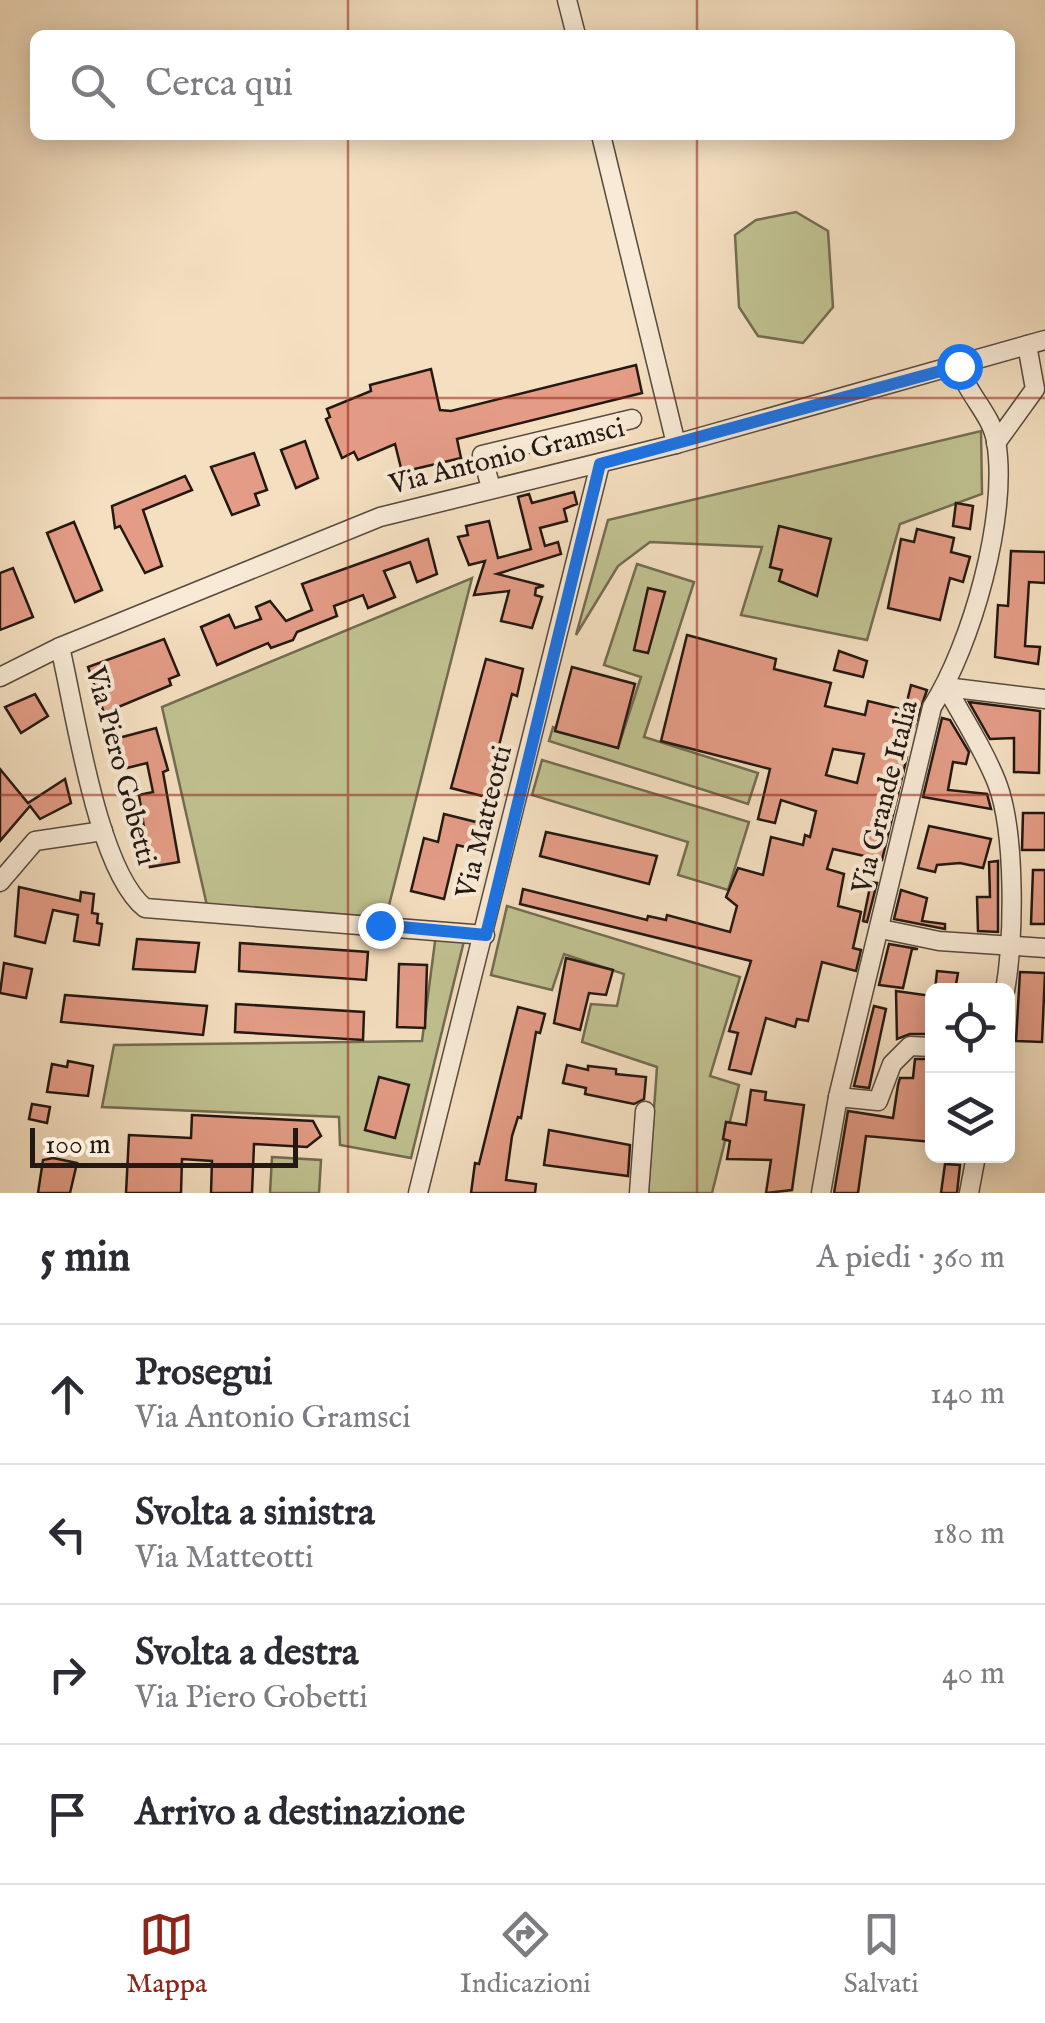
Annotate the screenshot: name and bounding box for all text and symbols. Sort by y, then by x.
search box [30,30,1015,140]
icon: search [65,58,120,113]
text: Cerca qui [145,61,293,109]
route start [937,344,983,390]
street label: Via Antonio Gramsci [385,411,628,503]
street label: Via Piero Gobetti [76,662,163,869]
street label: Via Grande Italia [845,696,927,898]
street label: Via Matteotti [449,742,521,903]
route end [358,903,404,949]
map controls [925,983,1015,1163]
button: locate [925,983,1015,1073]
button: layers [925,1073,1015,1163]
scale bar [30,1123,298,1168]
text: 100 m [45,1128,111,1163]
text: 5 min [40,1232,130,1285]
text: A piedi · 360 m [817,1238,1005,1279]
text: Prosegui [135,1350,273,1398]
icon: ahead [40,1367,95,1422]
text: 140 m [930,1374,1005,1415]
text: Via Antonio Gramsci [135,1398,411,1439]
text: Svolta a sinistra [135,1490,375,1538]
icon: left [40,1507,95,1562]
text: 180 m [933,1514,1005,1555]
text: Via Matteotti [135,1538,314,1579]
text: Svolta a destra [135,1630,358,1678]
icon: right [40,1647,95,1702]
text: 40 m [942,1654,1005,1695]
text: Via Piero Gobetti [135,1678,368,1719]
icon: arrive [40,1787,95,1842]
text: Arrivo a destinazione [135,1790,465,1838]
tab: Mappa [126,1907,207,2002]
tab: Indicazioni [460,1907,591,2002]
tab: Salvati [843,1907,919,2002]

